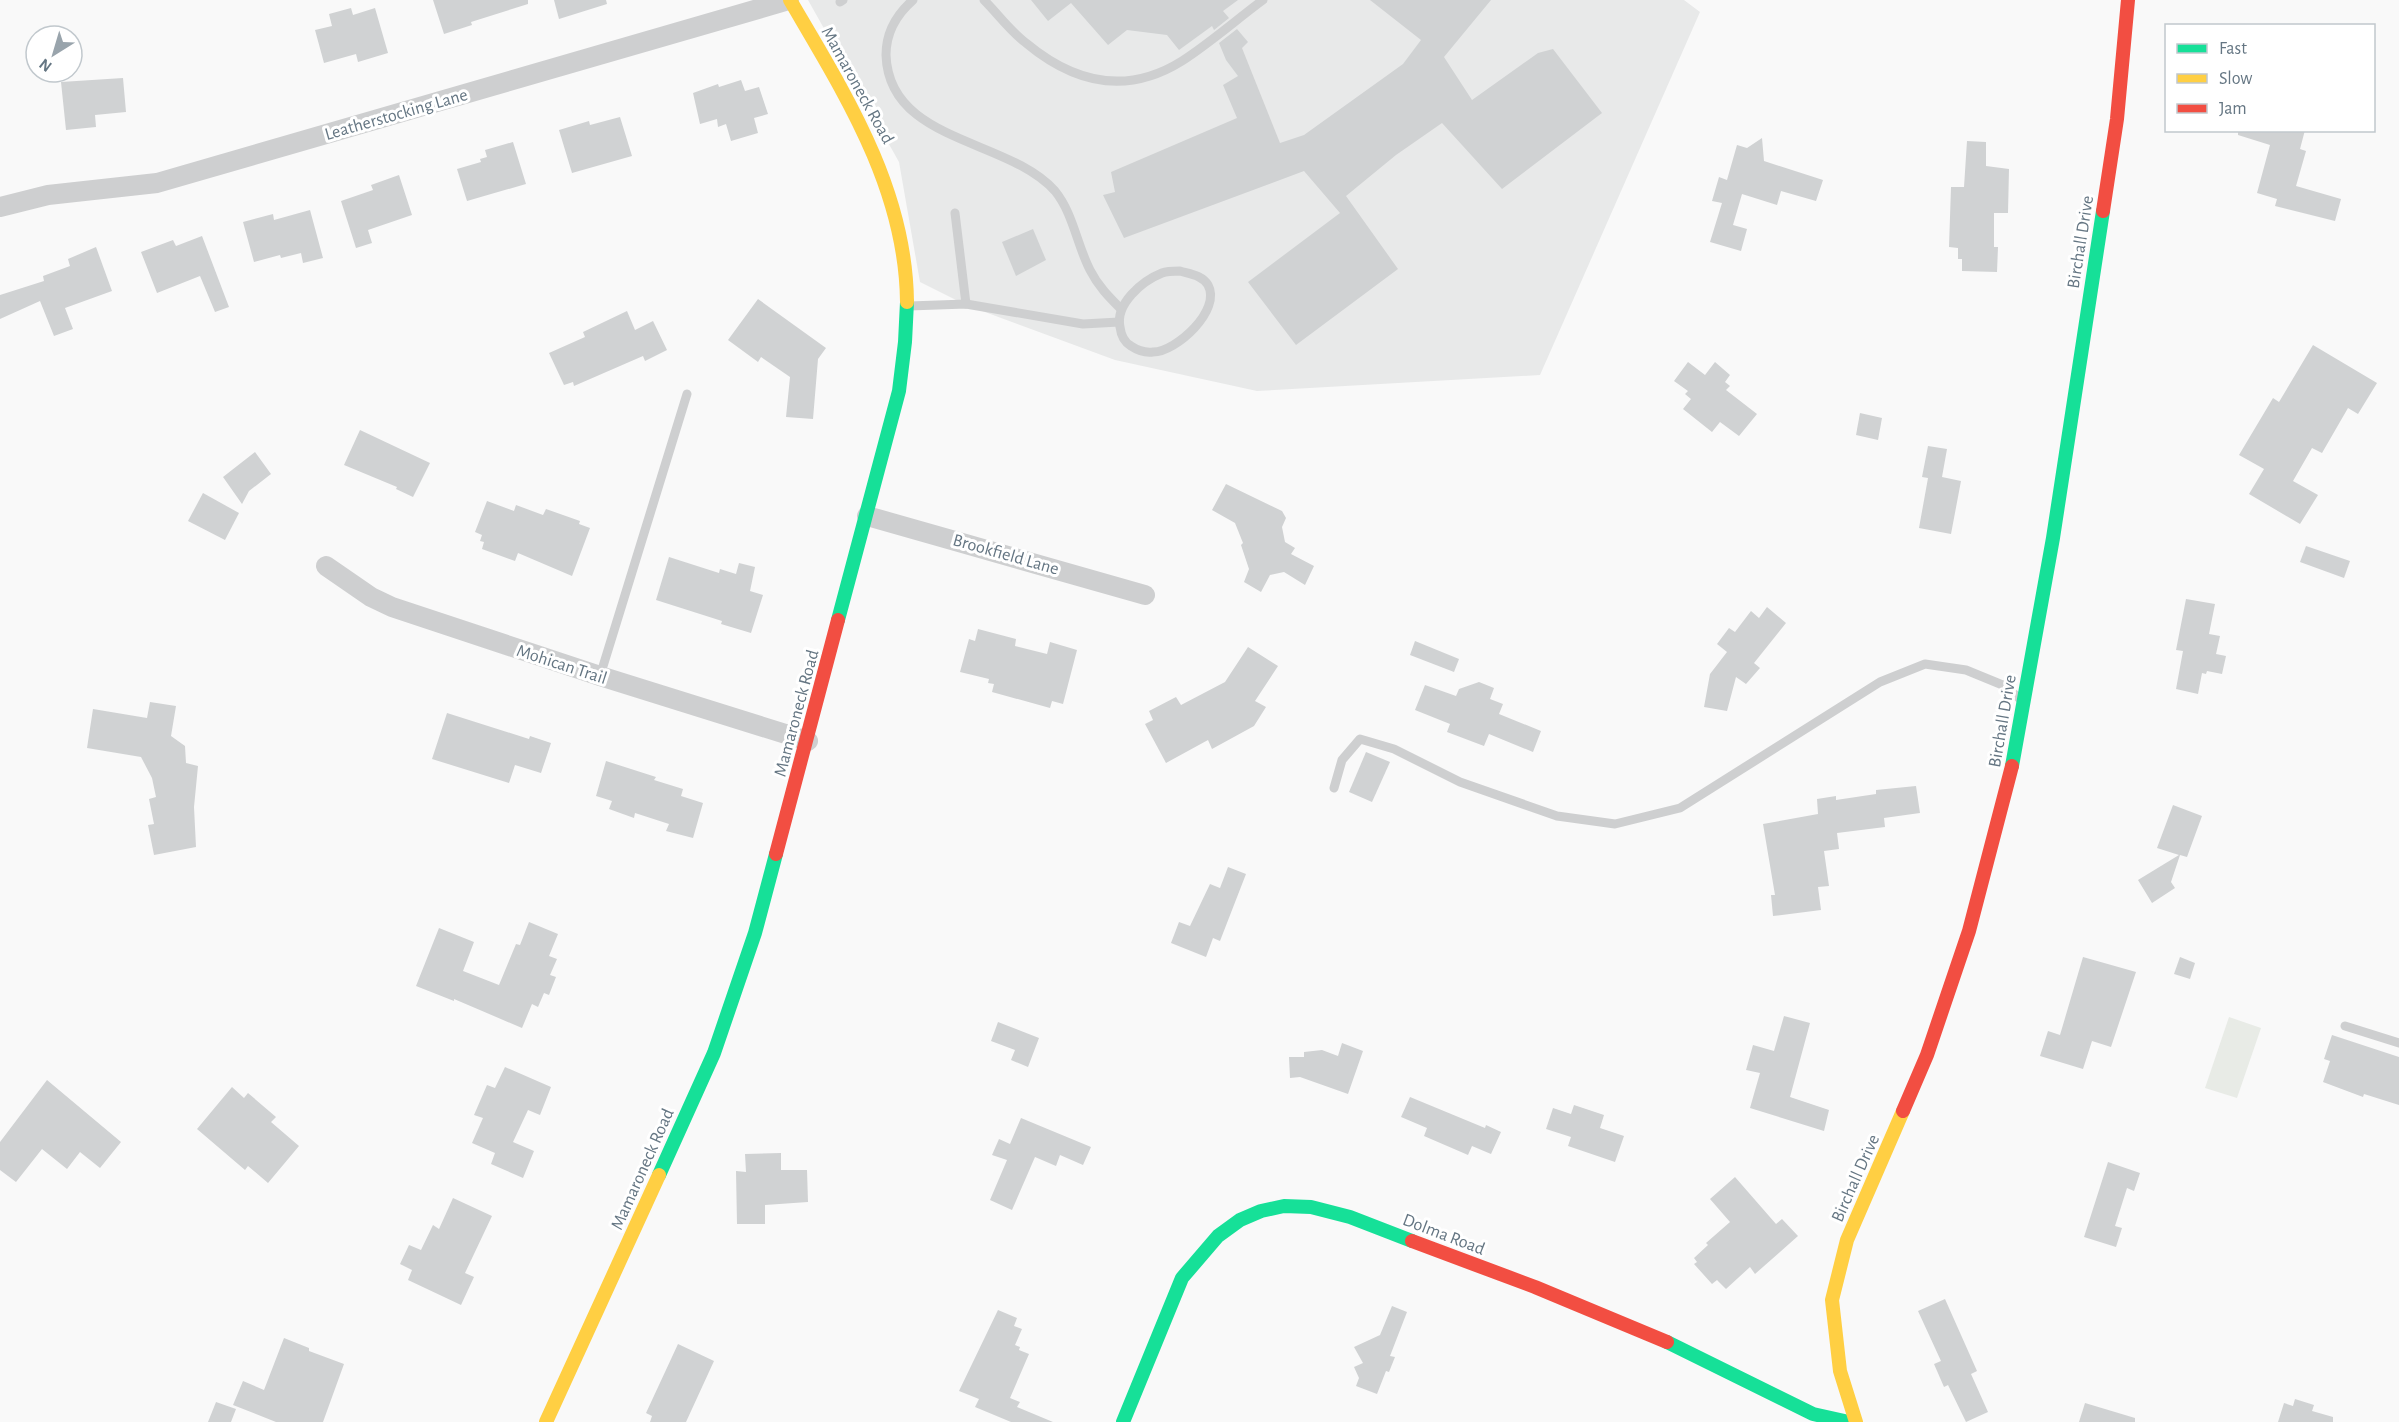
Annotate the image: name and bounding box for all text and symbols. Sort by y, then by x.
north arrow [24,24,84,84]
street label: Mamaroneck Road [818,24,897,147]
legend [2165,24,2375,132]
text: Fast [2219,40,2247,58]
text: N [36,55,55,75]
text: Slow [2219,70,2252,88]
street label: Leatherstocking Lane [323,86,470,144]
text: Jam [2219,100,2247,118]
street label: Birchall Drive [2065,194,2097,290]
street label: Brookfield Lane [951,531,1061,579]
street label: Mohican Trail [514,642,609,688]
street label: Mamaroneck Road [771,648,823,779]
street label: Birchall Drive [1986,673,2020,769]
street label: Mamaroneck Road [608,1106,678,1233]
street label: Birchall Drive [1829,1132,1883,1225]
street label: Dolma Road [1400,1211,1487,1259]

